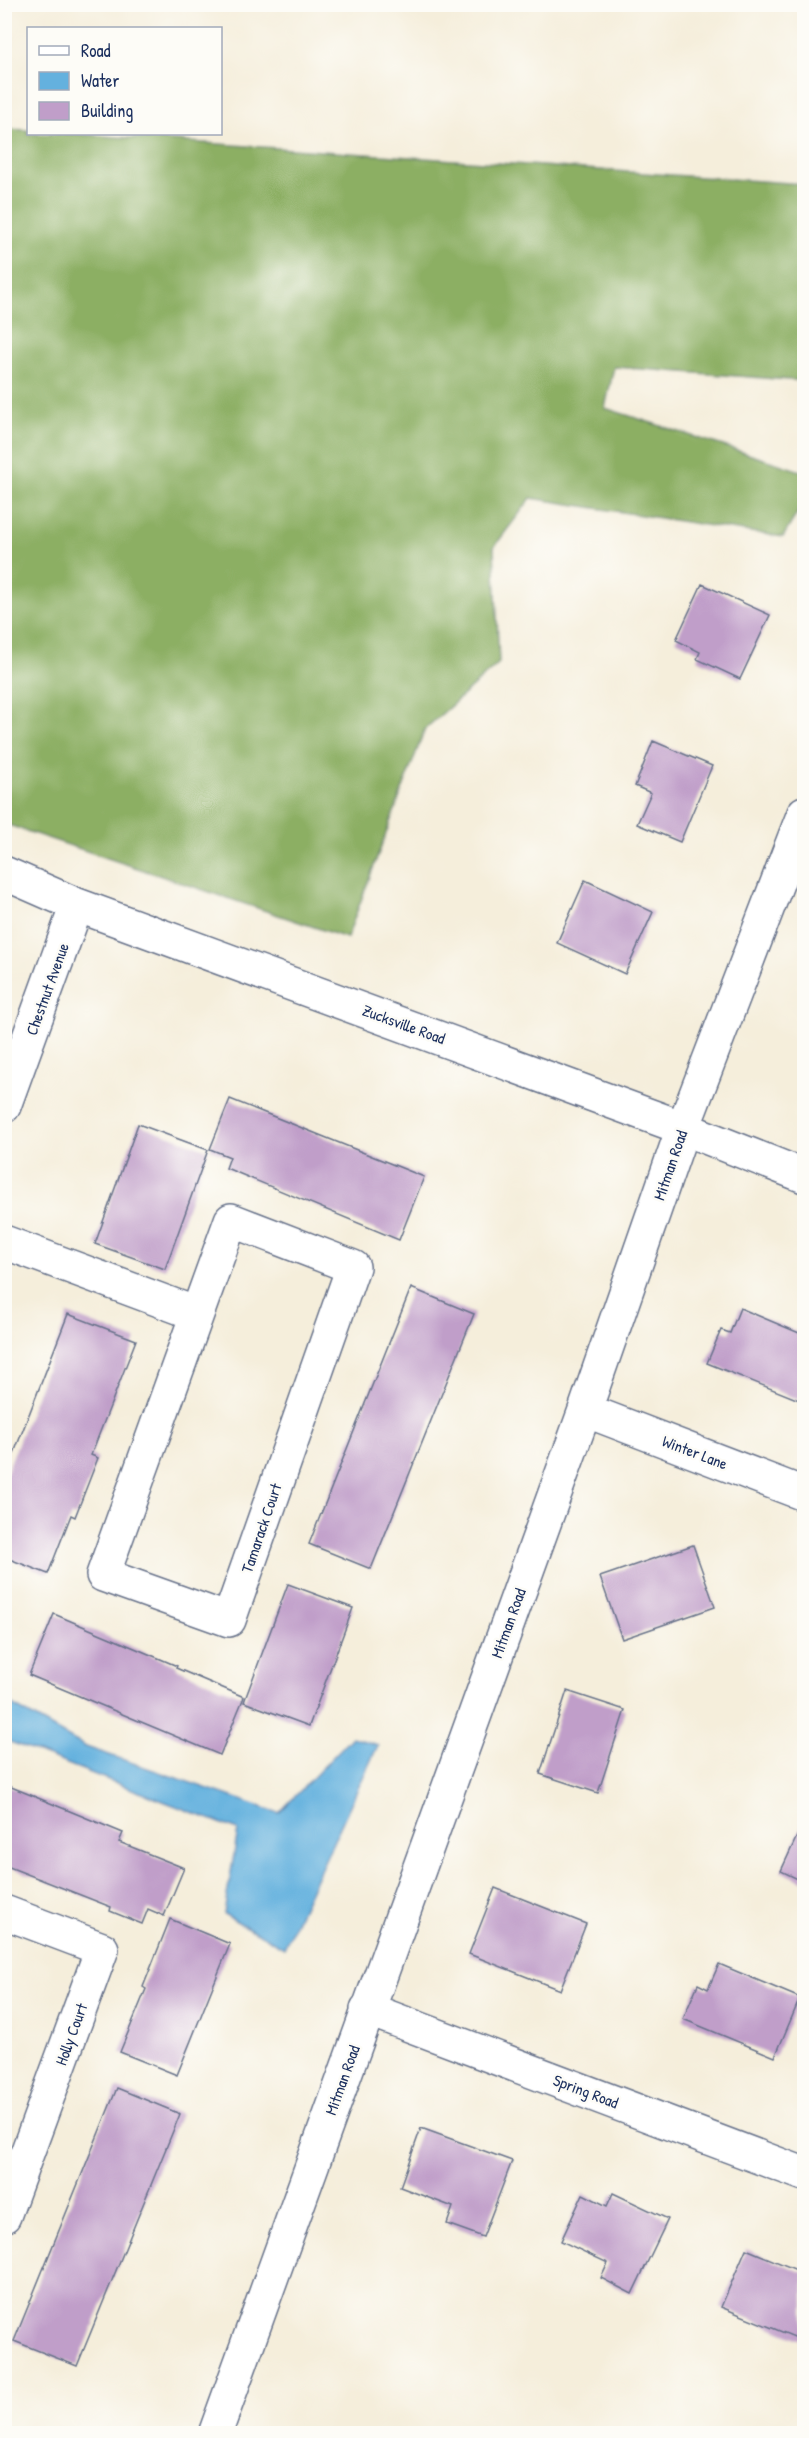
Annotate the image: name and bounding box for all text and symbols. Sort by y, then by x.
legend [27,27,222,135]
text: Road [81,38,111,63]
text: Water [81,68,119,93]
text: Building [81,98,133,123]
street label: Chestnut Avenue [20,939,74,1038]
street label: Zucksville Road [360,999,448,1049]
street label: Mitman Road [648,1127,692,1203]
street label: Winter Lane [659,1430,731,1475]
street label: Tamarack Court [235,1480,287,1576]
street label: Mitman Road [485,1585,531,1661]
street label: Holly Court [50,1999,93,2068]
street label: Mitman Road [319,2042,365,2118]
street label: Spring Road [550,2069,622,2113]

